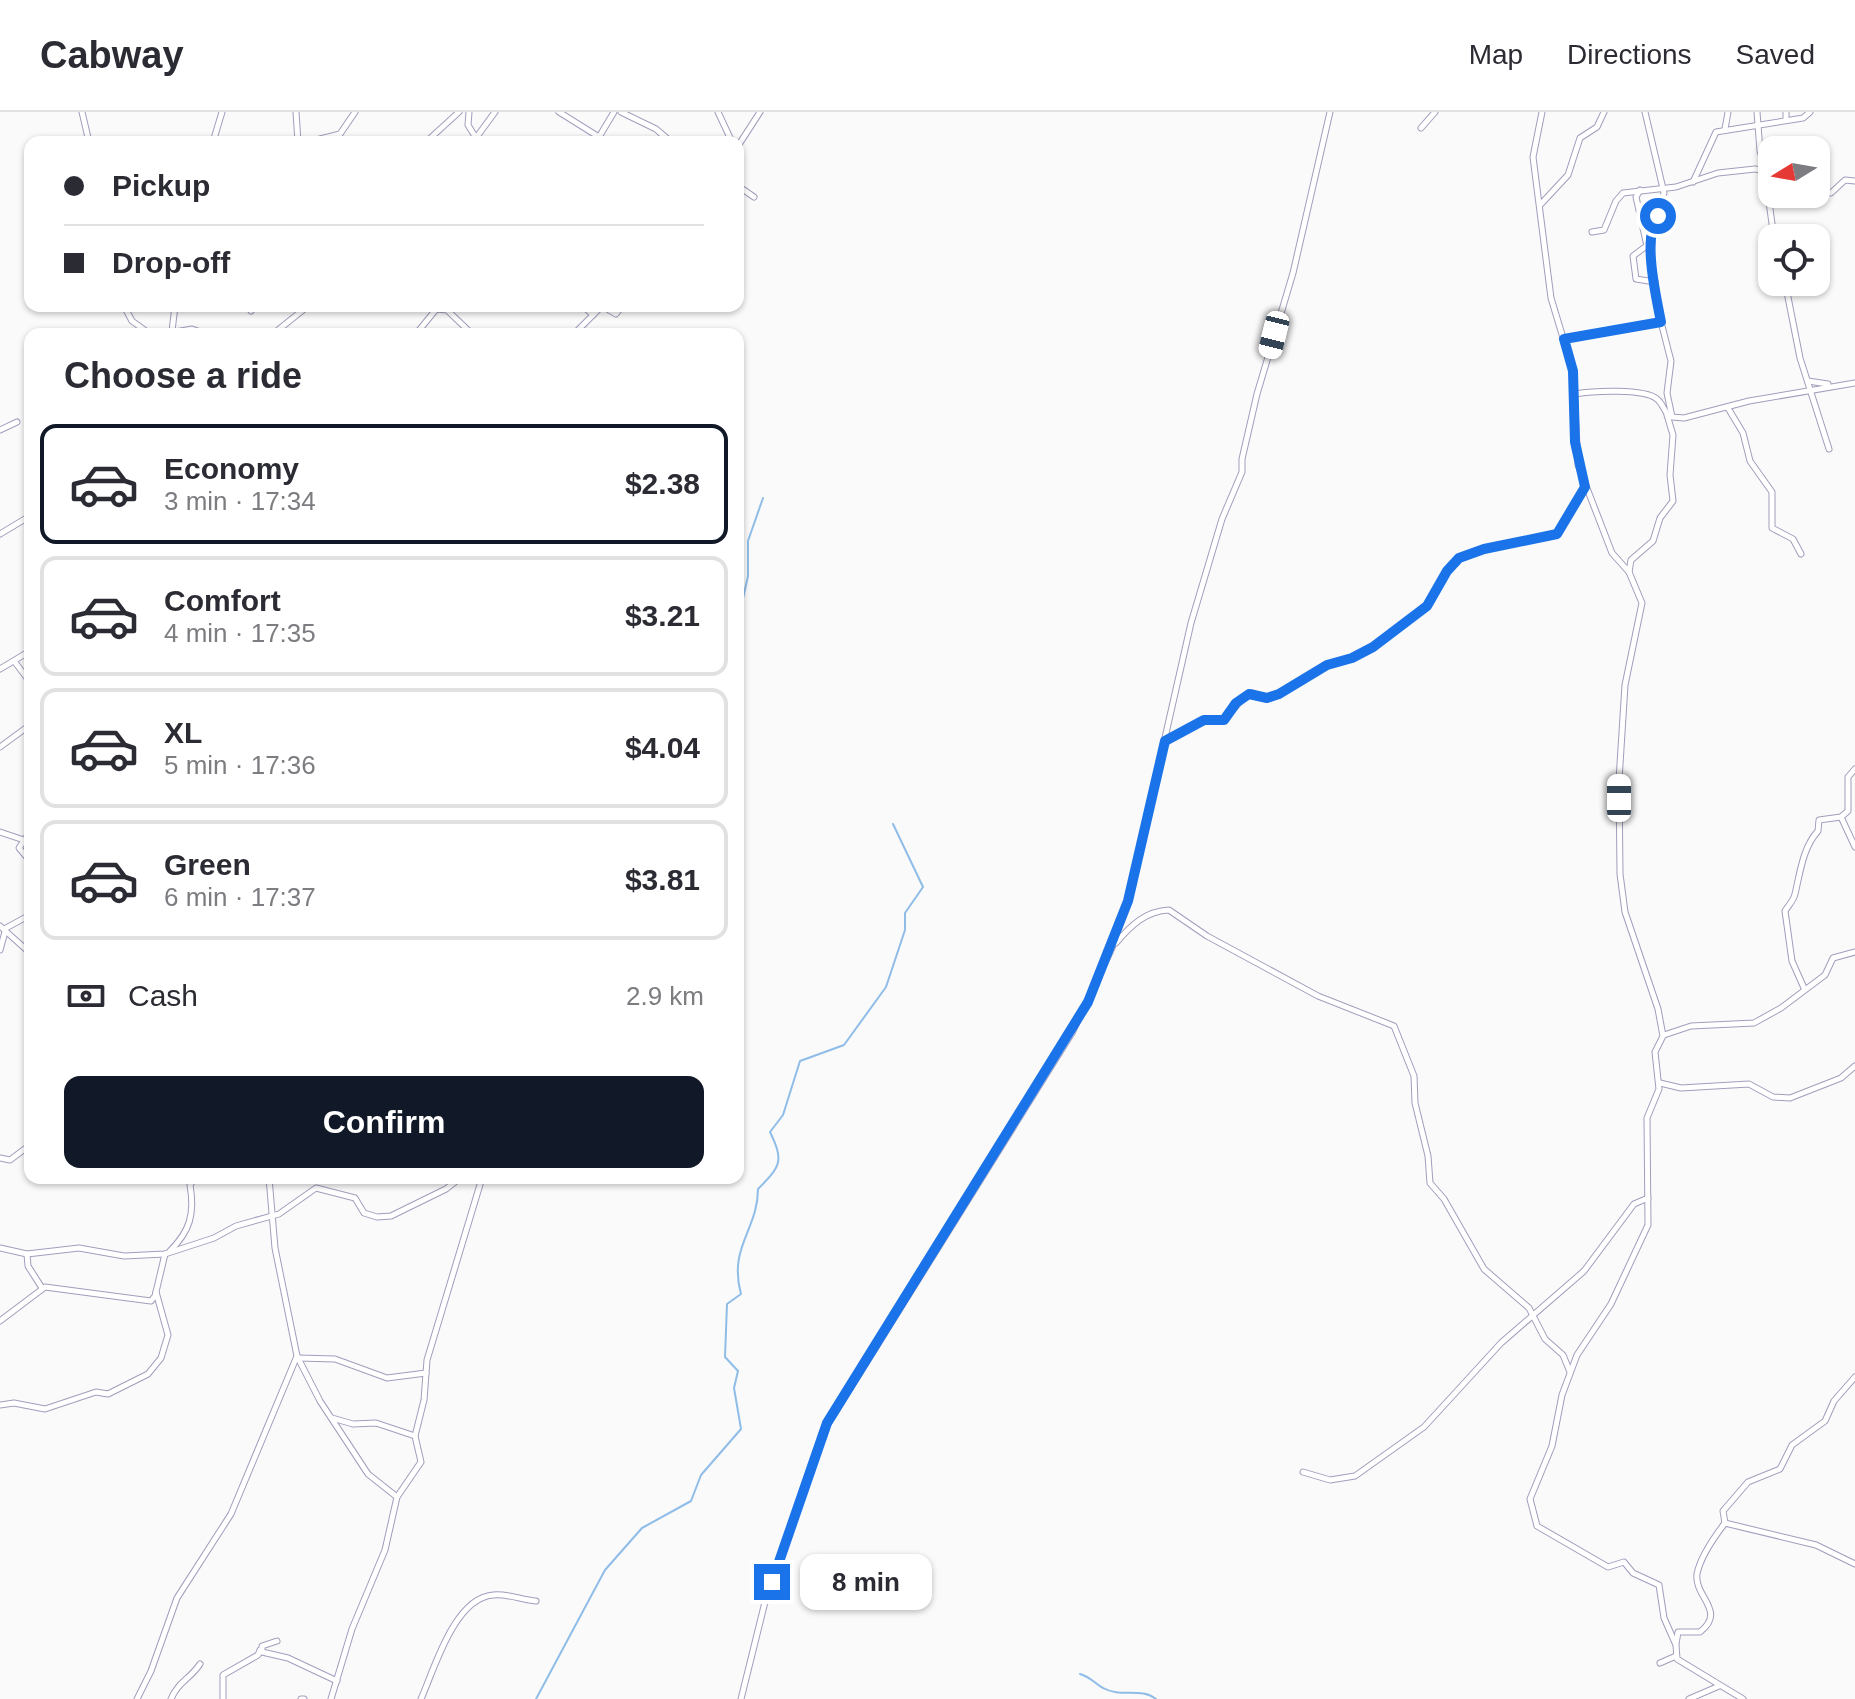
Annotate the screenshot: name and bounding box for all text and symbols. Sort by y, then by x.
text: Cabway [40,34,184,76]
text: Map [1469,39,1523,70]
text: Directions [1567,39,1692,70]
text: Saved [1736,39,1815,70]
north arrow [1758,136,1830,208]
map controls [1758,136,1830,296]
text: Pickup [112,169,210,202]
route start [1640,198,1676,234]
button: locate [1758,224,1830,296]
text: Drop-off [112,246,230,279]
car [1257,309,1291,361]
text: Choose a ride [64,355,302,396]
icon: car [68,448,140,520]
text: Economy [164,452,299,485]
text: $2.38 [625,467,700,500]
text: 3 min · 17:34 [164,486,316,516]
icon: car [68,580,140,652]
text: Comfort [164,584,281,617]
text: $3.21 [625,599,700,632]
text: 4 min · 17:35 [164,618,316,648]
icon: car [68,712,140,784]
text: XL [164,716,202,749]
text: $4.04 [625,731,700,764]
text: 5 min · 17:36 [164,750,316,780]
car [1607,774,1631,822]
icon: car [68,844,140,916]
text: Green [164,848,251,881]
text: $3.81 [625,863,700,896]
text: 6 min · 17:37 [164,882,316,912]
icon: cash [64,974,108,1018]
text: Cash [128,979,198,1012]
text: 2.9 km [626,981,704,1011]
button: Confirm [64,1076,704,1168]
callout: 8 min [800,1554,932,1610]
route end [754,1564,790,1600]
text: 8 min [832,1567,900,1597]

